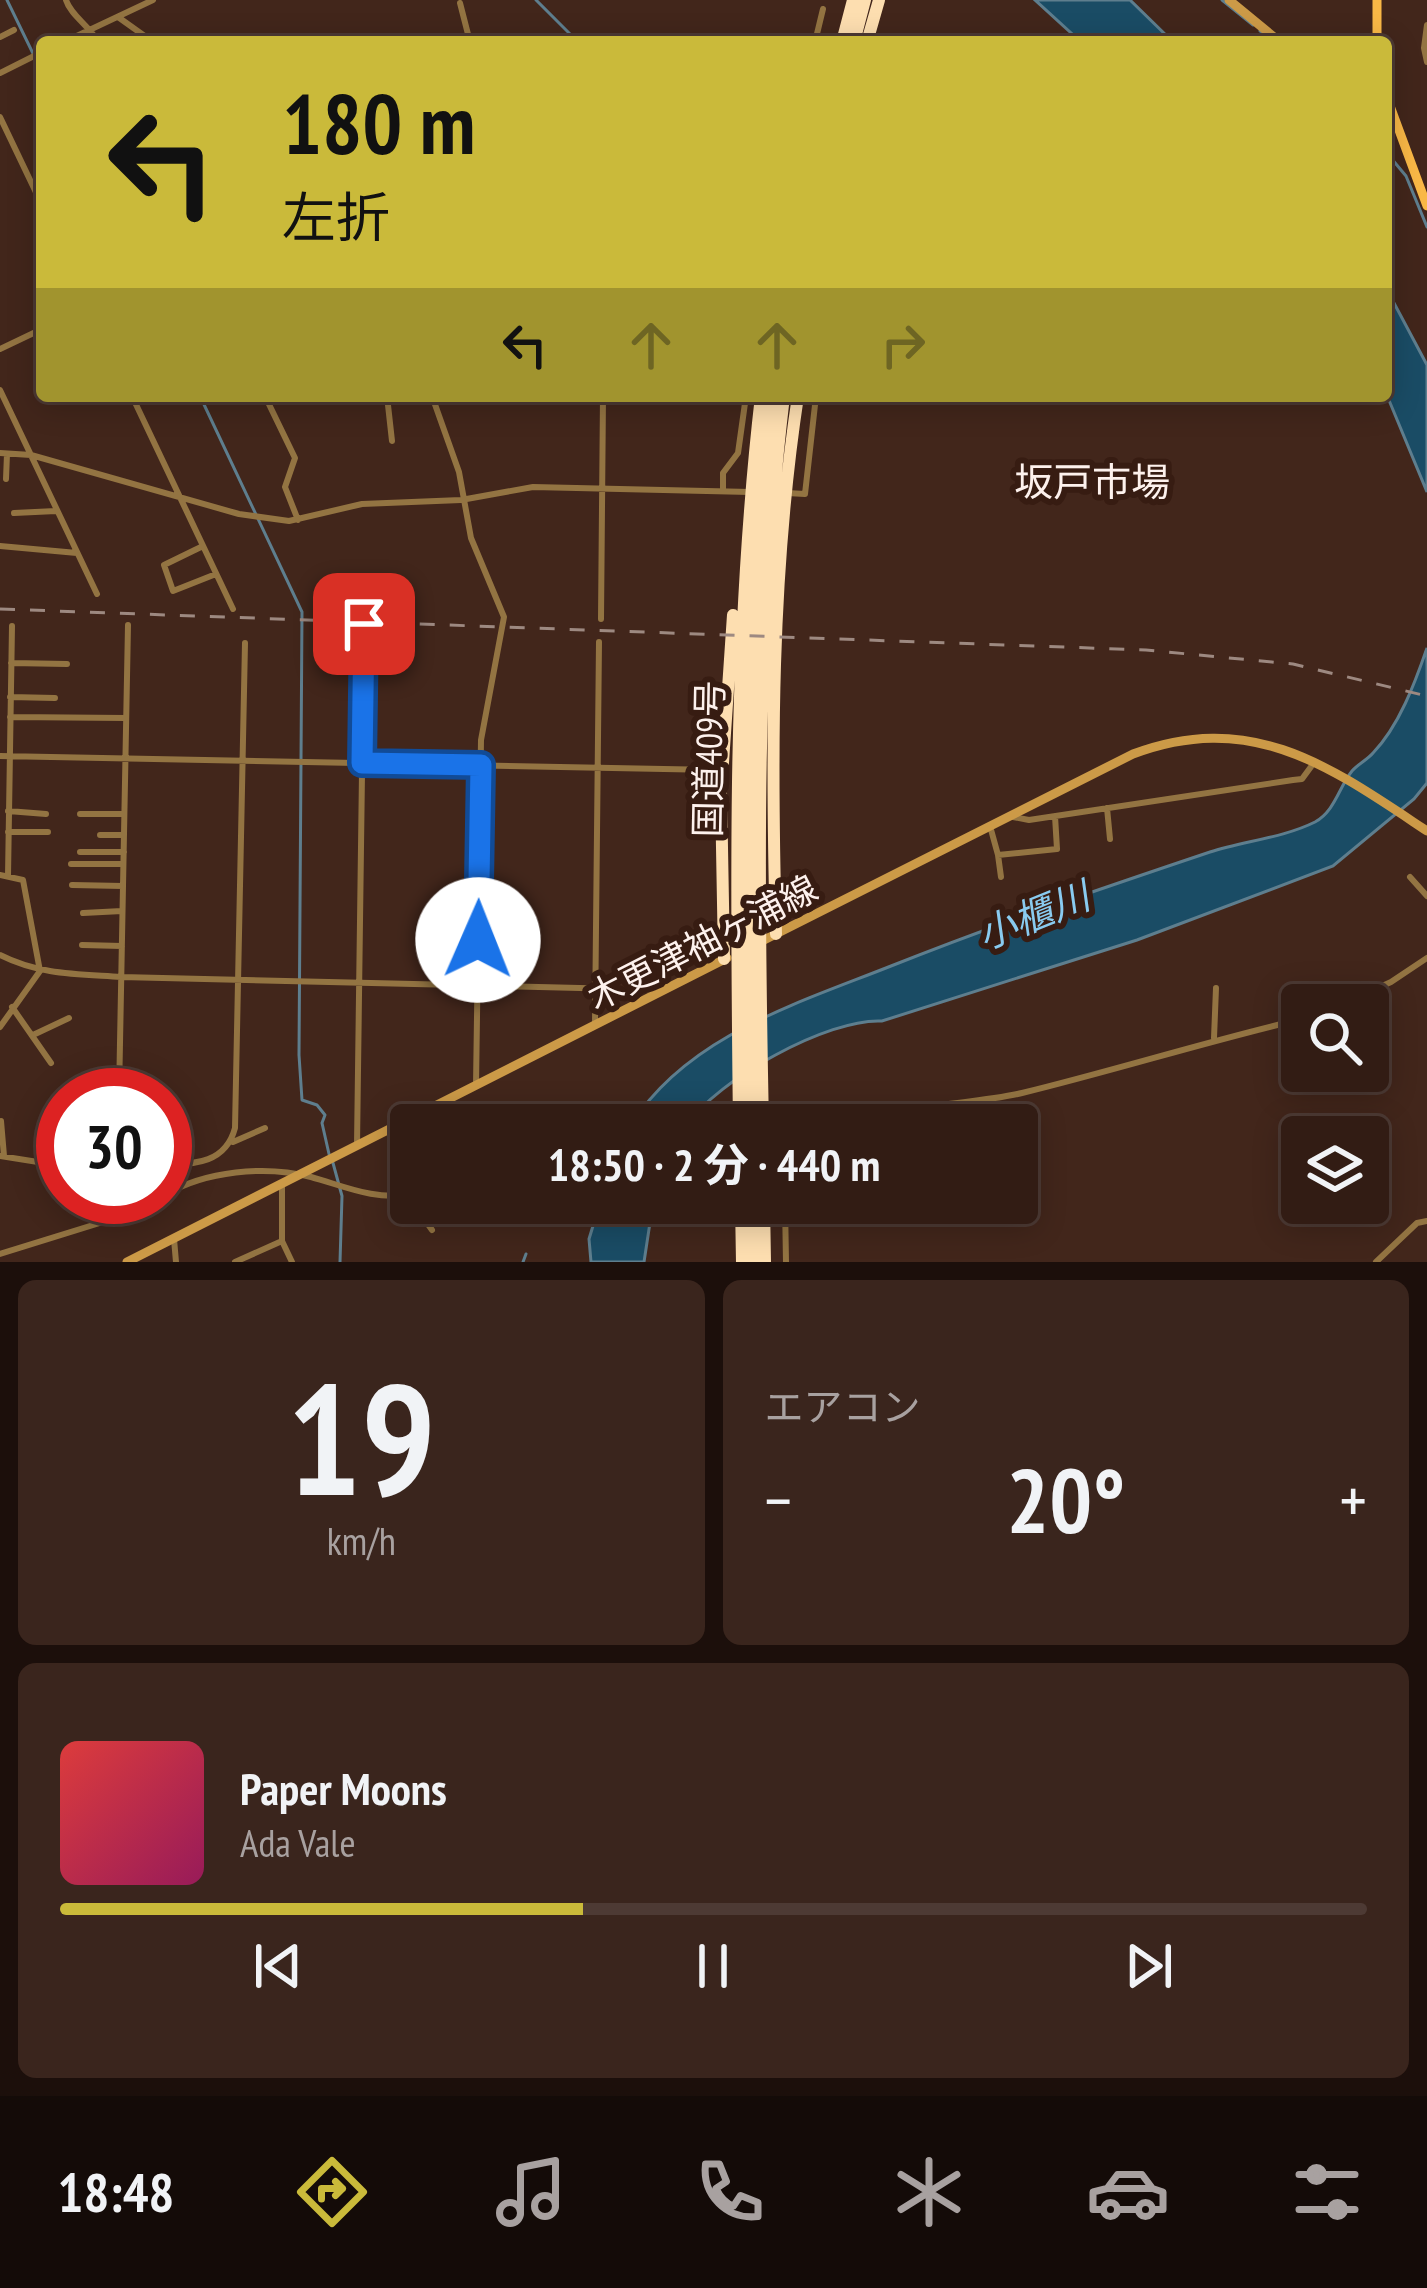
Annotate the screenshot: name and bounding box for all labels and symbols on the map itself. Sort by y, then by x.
district label: 坂戸市場 [1014,456,1170,507]
pin [313,573,415,675]
street label: 国道409号 [683,680,733,838]
street label: 木更津袖ヶ浦線 [579,864,825,1020]
water label: 小櫃川 [969,868,1100,961]
position arrow [415,877,541,1003]
speed limit sign: 30 [36,1068,192,1224]

